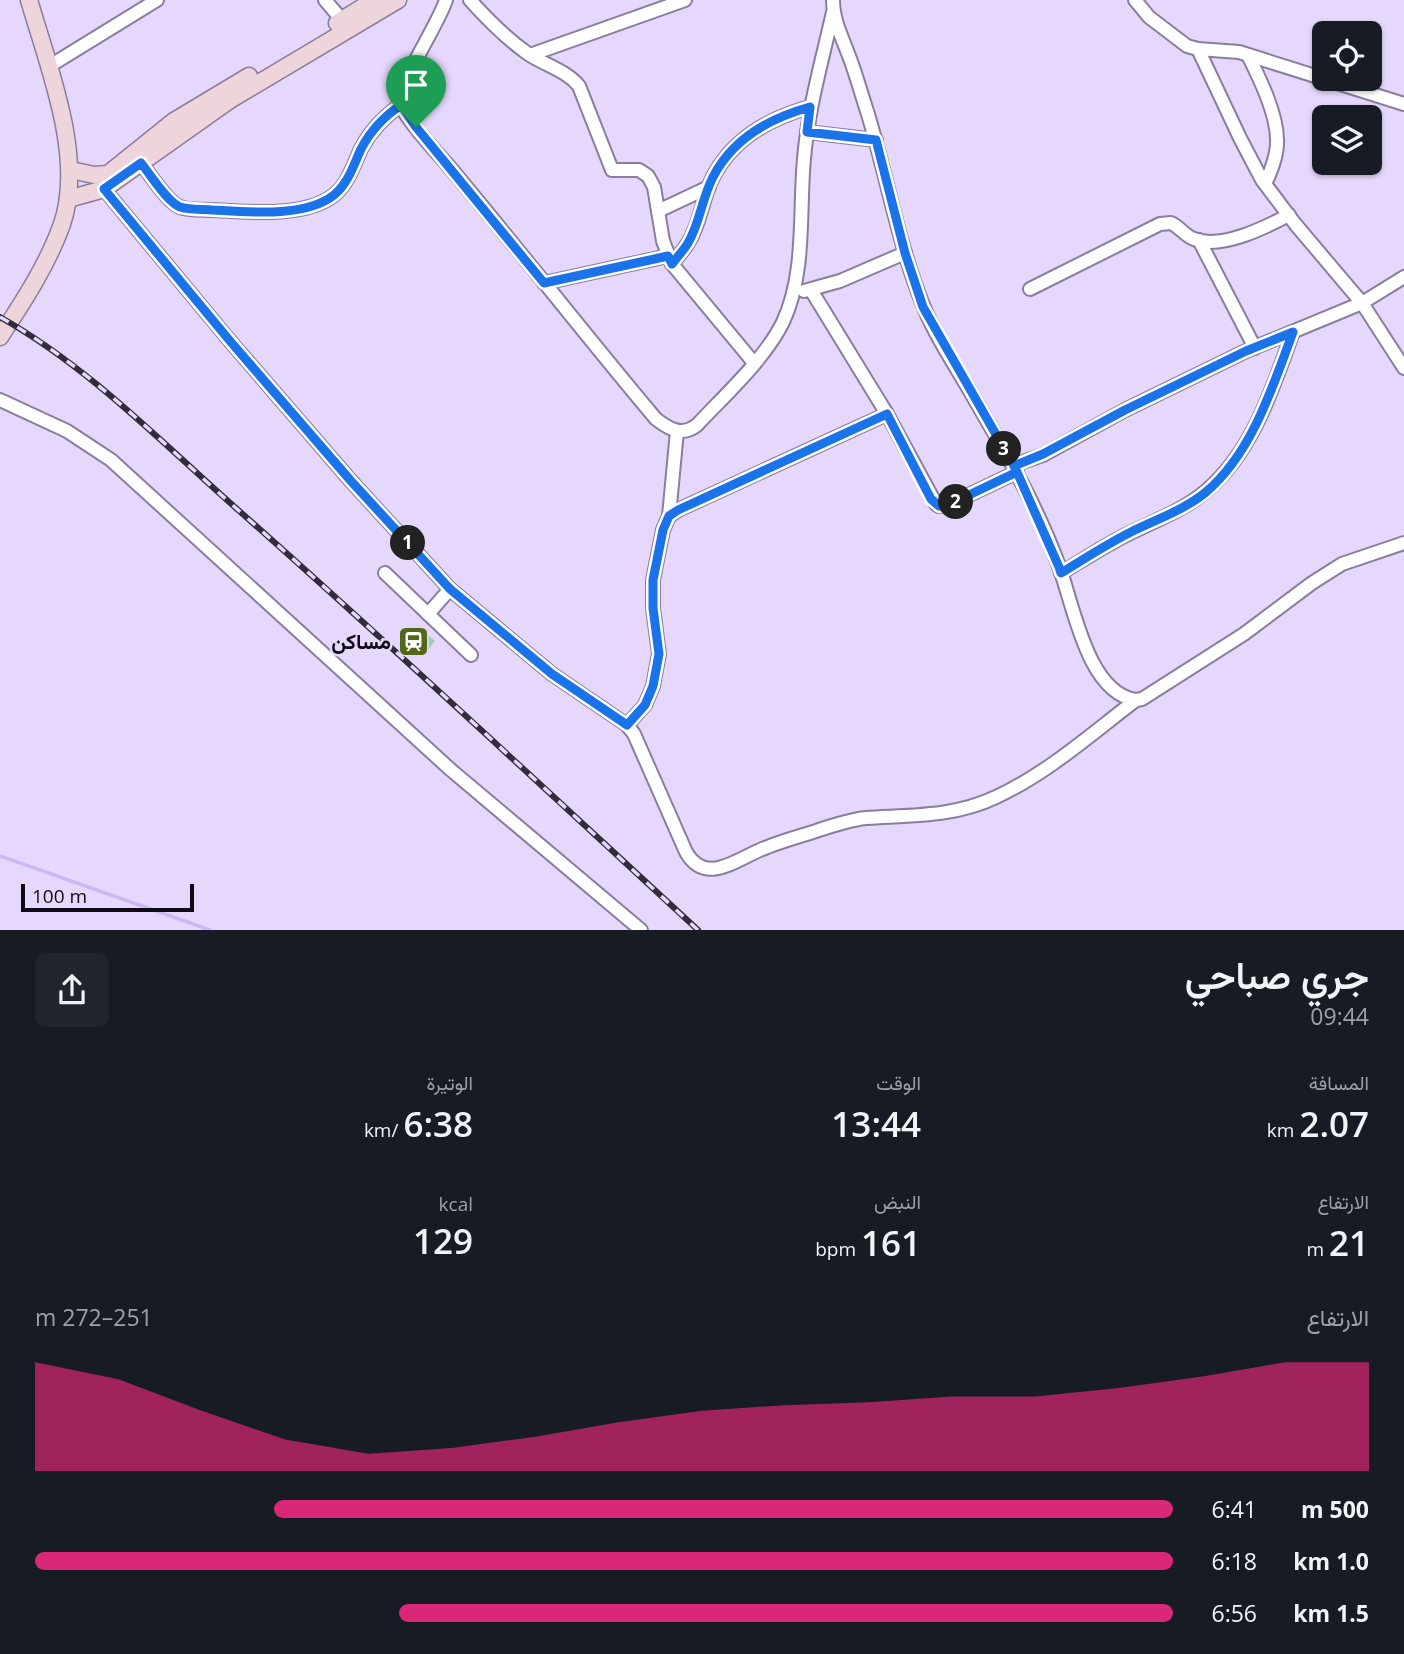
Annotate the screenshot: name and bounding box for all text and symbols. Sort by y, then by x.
map controls [1312,21,1382,175]
button: locate [1312,21,1382,91]
pin [386,55,446,127]
icon: arrive [397,66,435,104]
button: layers [1312,105,1382,175]
pin: 3 [986,432,1021,466]
text: 3 [998,435,1009,461]
pin: 2 [939,484,974,520]
text: 2 [950,488,961,514]
pin: 1 [390,526,426,560]
text: 1 [402,529,413,555]
station icon: مساكن [397,624,431,658]
place label: مساكن [331,627,391,655]
scale bar [21,880,194,912]
text: 100 m [32,883,87,909]
text: جري صباحي [1185,948,1369,1000]
button: share [35,953,109,1027]
text: 09:44 [1310,1000,1369,1032]
text: الوتيرة [427,1070,473,1096]
text: الوقت [876,1070,921,1096]
text: المسافة [1309,1070,1369,1096]
text: 6:38 [403,1100,473,1147]
text: 13:44 [831,1100,921,1147]
text: 2.07 [1299,1100,1369,1147]
text: /km [364,1117,403,1143]
text: km [1267,1117,1299,1143]
text: النبض [874,1189,921,1215]
text: الارتفاع [1317,1189,1369,1215]
text: kcal [439,1191,473,1217]
text: 129 [413,1217,473,1264]
text: 161 [861,1219,921,1266]
text: 21 [1329,1219,1369,1266]
text: bpm [815,1236,861,1262]
text: m [1306,1236,1329,1262]
text: 251–272 m [35,1301,153,1333]
text: الارتفاع [1307,1301,1369,1333]
text: 6:41 [1212,1493,1257,1525]
text: 500 m [1301,1493,1369,1525]
text: 6:18 [1212,1545,1257,1577]
text: 1.0 km [1293,1545,1369,1577]
text: 6:56 [1212,1597,1257,1629]
text: 1.5 km [1293,1597,1369,1629]

